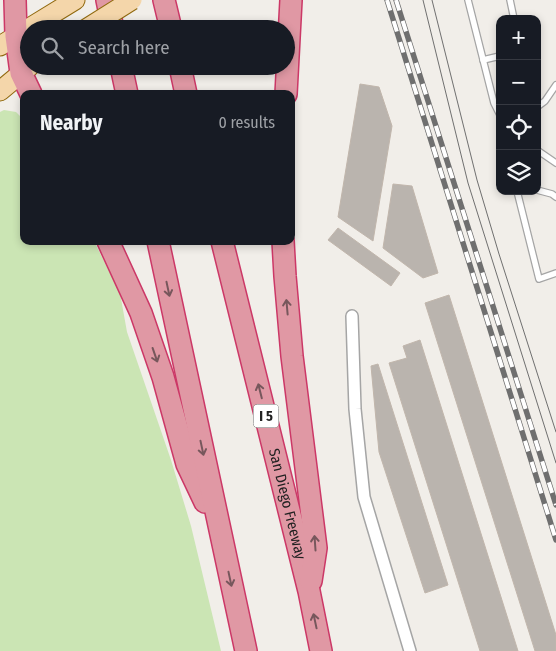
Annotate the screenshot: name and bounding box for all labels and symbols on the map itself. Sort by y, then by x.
one-way arrow [164,281,173,297]
one-way arrow [283,300,292,316]
one-way arrow [151,346,160,362]
one-way arrow [255,384,264,400]
road number: I 5 [254,404,278,428]
one-way arrow [198,439,207,455]
street label: San Diego Freeway [265,447,310,562]
one-way arrow [310,536,319,552]
one-way arrow [226,570,235,586]
one-way arrow [310,614,320,630]

